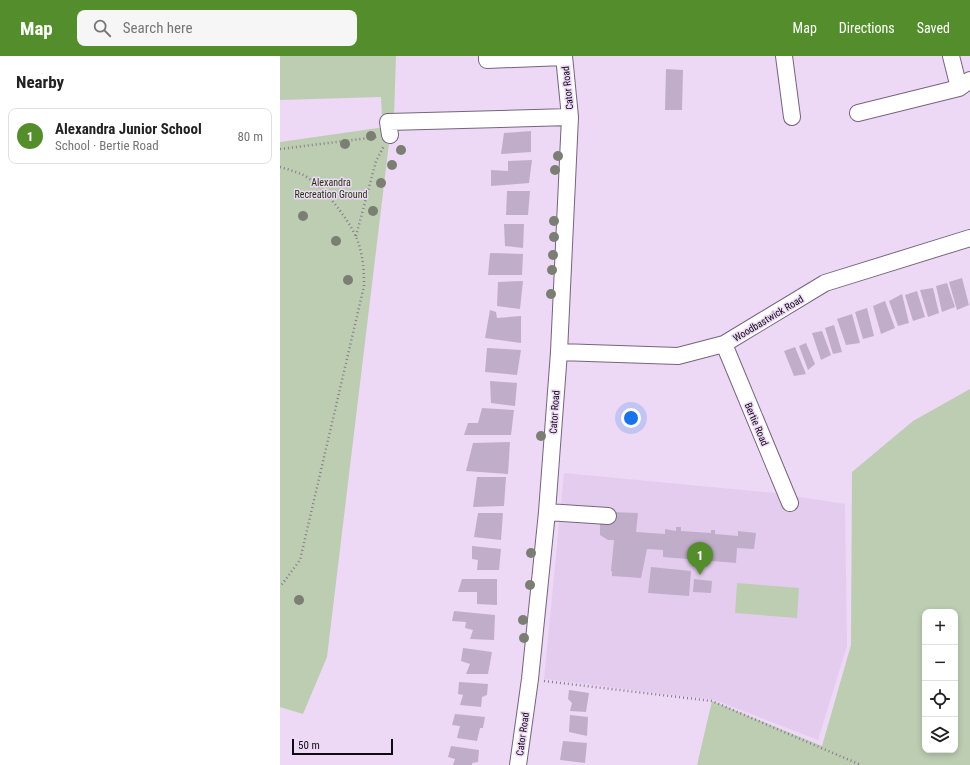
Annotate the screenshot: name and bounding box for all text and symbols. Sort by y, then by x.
search box [77,10,357,46]
text: Map [20,17,53,40]
icon: search [91,17,113,39]
text: Search here [123,19,193,37]
text: Map [793,20,817,36]
text: Directions [839,20,895,36]
text: Saved [917,20,950,36]
street label: Cator Road [560,66,575,110]
text: Nearby [16,72,64,92]
text: Alexandra Junior School [55,120,202,138]
text: 1 [27,129,33,144]
text: 80 m [237,129,263,144]
text: School · Bertie Road [55,138,159,153]
park label: Alexandra Recreation Ground [295,177,368,200]
street label: Woodbastwick Road [731,293,805,344]
street label: Cator Road [547,390,562,434]
street label: Bertie Road [743,401,771,447]
your location [621,408,641,428]
pin: 1 [687,542,713,575]
map controls [922,609,958,753]
button: + [922,609,958,645]
button: − [922,645,958,681]
button: locate [922,681,958,717]
street label: Cator Road [514,712,531,757]
button: layers [922,717,958,753]
scale bar [292,737,393,756]
text: 50 m [298,739,320,752]

